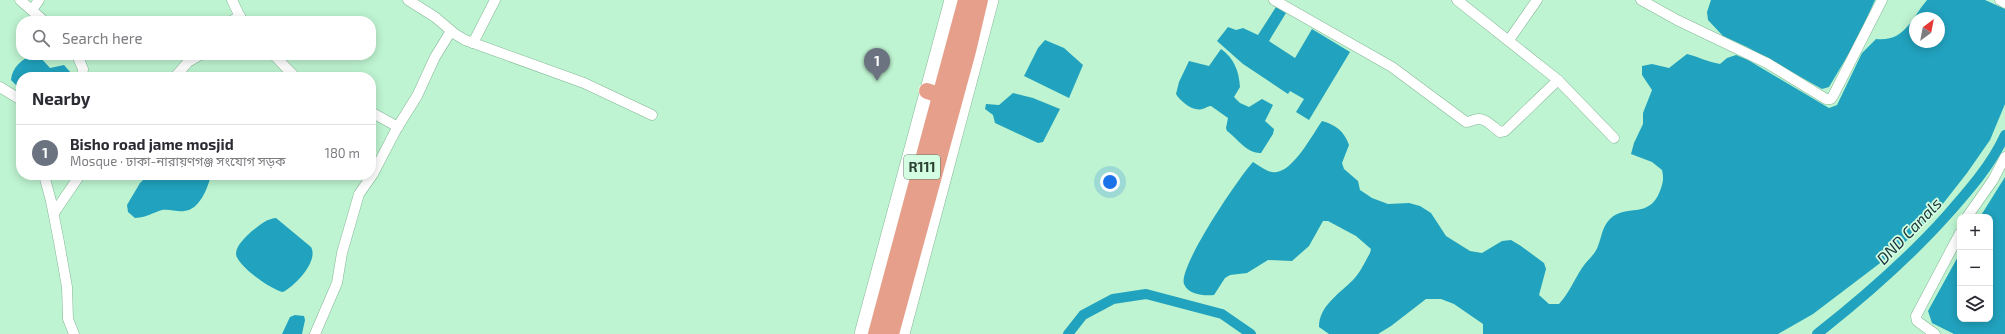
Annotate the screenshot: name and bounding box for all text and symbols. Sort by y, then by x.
north arrow [1909,12,1945,48]
search box [16,16,376,60]
icon: search [30,27,52,49]
text: Search here [62,29,143,47]
pin: 1 [864,48,890,81]
text: Nearby [32,88,90,108]
text: Bisho road jame mosjid [70,135,234,153]
text: 1 [42,145,48,161]
text: 180 m [325,145,360,161]
text: Mosque · ঢাকা-নারায়ণগঞ্জ সংযোগ সড়ক [70,153,286,169]
road number: R111 [904,155,940,179]
your location [1100,172,1120,192]
water label: DND Canals [1872,193,1945,268]
map controls [1957,214,1993,322]
button: + [1957,214,1993,250]
button: − [1957,250,1993,286]
button: layers [1957,286,1993,322]

